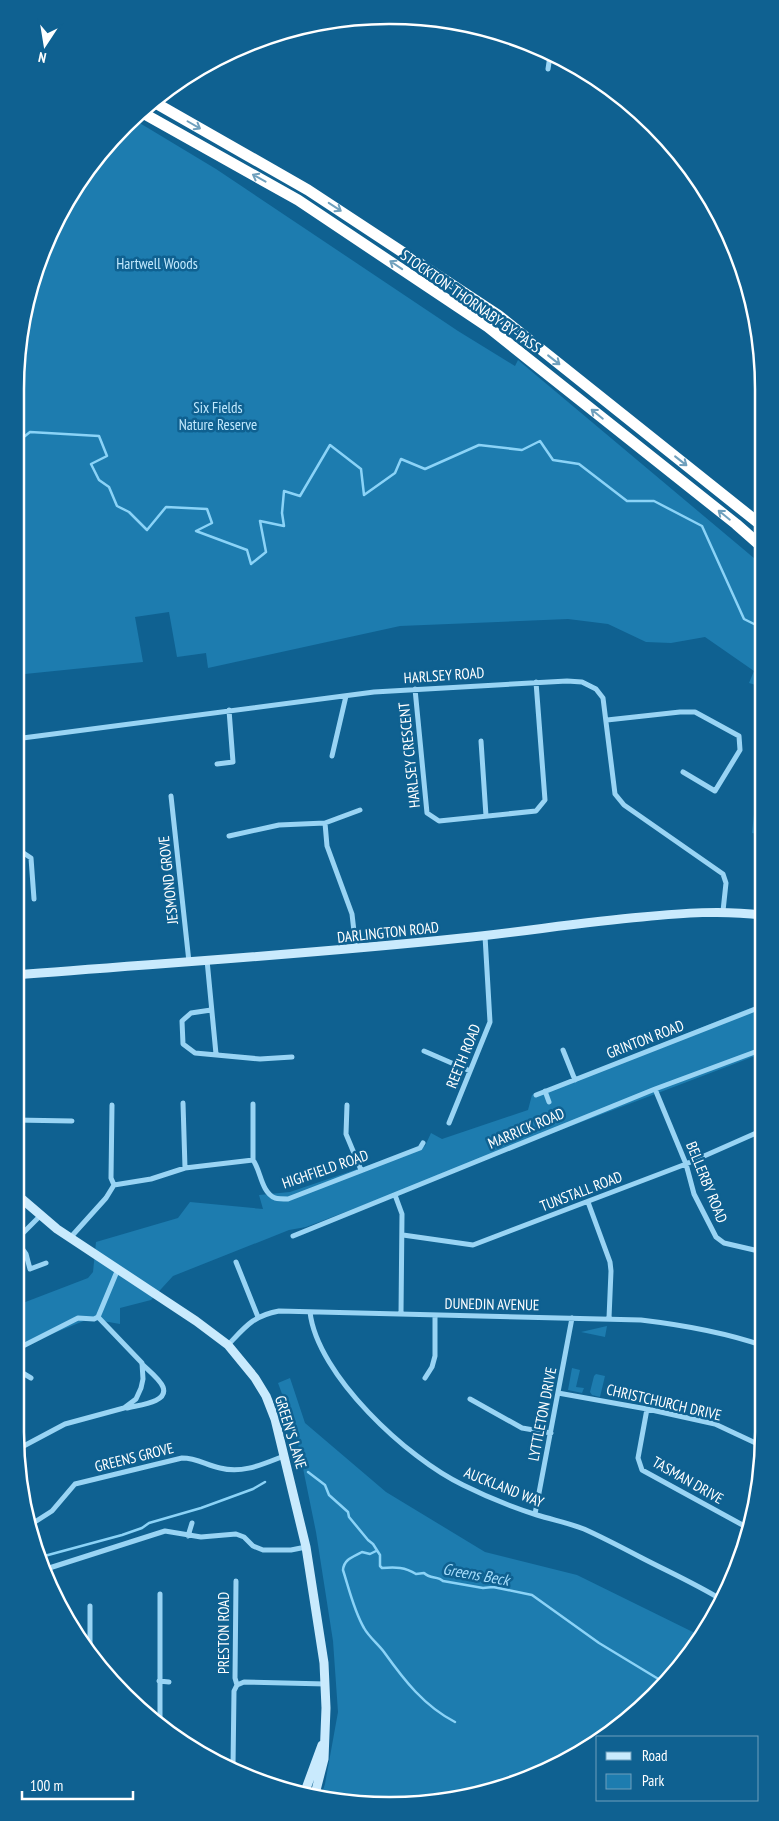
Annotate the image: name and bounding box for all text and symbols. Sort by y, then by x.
north arrow [20,20,70,70]
text: N [37,48,48,67]
one-way arrow [187,121,201,131]
one-way arrow [252,173,267,183]
one-way arrow [327,203,341,213]
street label: STOCKTON-THORNABY BY-PASS [397,245,545,357]
park label: Hartwell Woods [116,254,198,273]
one-way arrow [389,260,403,270]
one-way arrow [547,354,560,365]
park label: Six Fields Nature Reserve [179,398,257,434]
one-way arrow [591,408,604,419]
one-way arrow [675,455,688,466]
one-way arrow [717,510,731,520]
street label: HARLSEY ROAD [403,663,485,687]
street label: HARLSEY CRESCENT [394,701,424,809]
street label: JESMOND GROVE [154,835,182,926]
street label: DARLINGTON ROAD [336,917,440,947]
street label: GRINTON ROAD [604,1015,687,1062]
street label: REETH ROAD [442,1021,485,1091]
street label: MARRICK ROAD [485,1103,567,1153]
street label: BELLERBY ROAD [682,1139,732,1226]
street label: HIGHFIELD ROAD [279,1145,371,1193]
street label: TUNSTALL ROAD [537,1167,625,1215]
street label: DUNEDIN AVENUE [445,1294,539,1314]
street label: LYTTLETON DRIVE [524,1365,560,1463]
street label: CHRISTCHURCH DRIVE [605,1380,723,1424]
street label: GREEN'S LANE [271,1393,311,1471]
street label: GREENS GROVE [93,1438,175,1476]
street label: TASMAN DRIVE [649,1452,727,1508]
street label: AUCKLAND WAY [461,1462,547,1512]
water label: Greens Beck [441,1558,513,1590]
street label: PRESTON ROAD [214,1592,233,1674]
legend [596,1736,759,1801]
text: Road [642,1746,668,1765]
scale bar [22,1768,134,1800]
text: Park [642,1771,664,1790]
text: 100 m [30,1776,63,1795]

